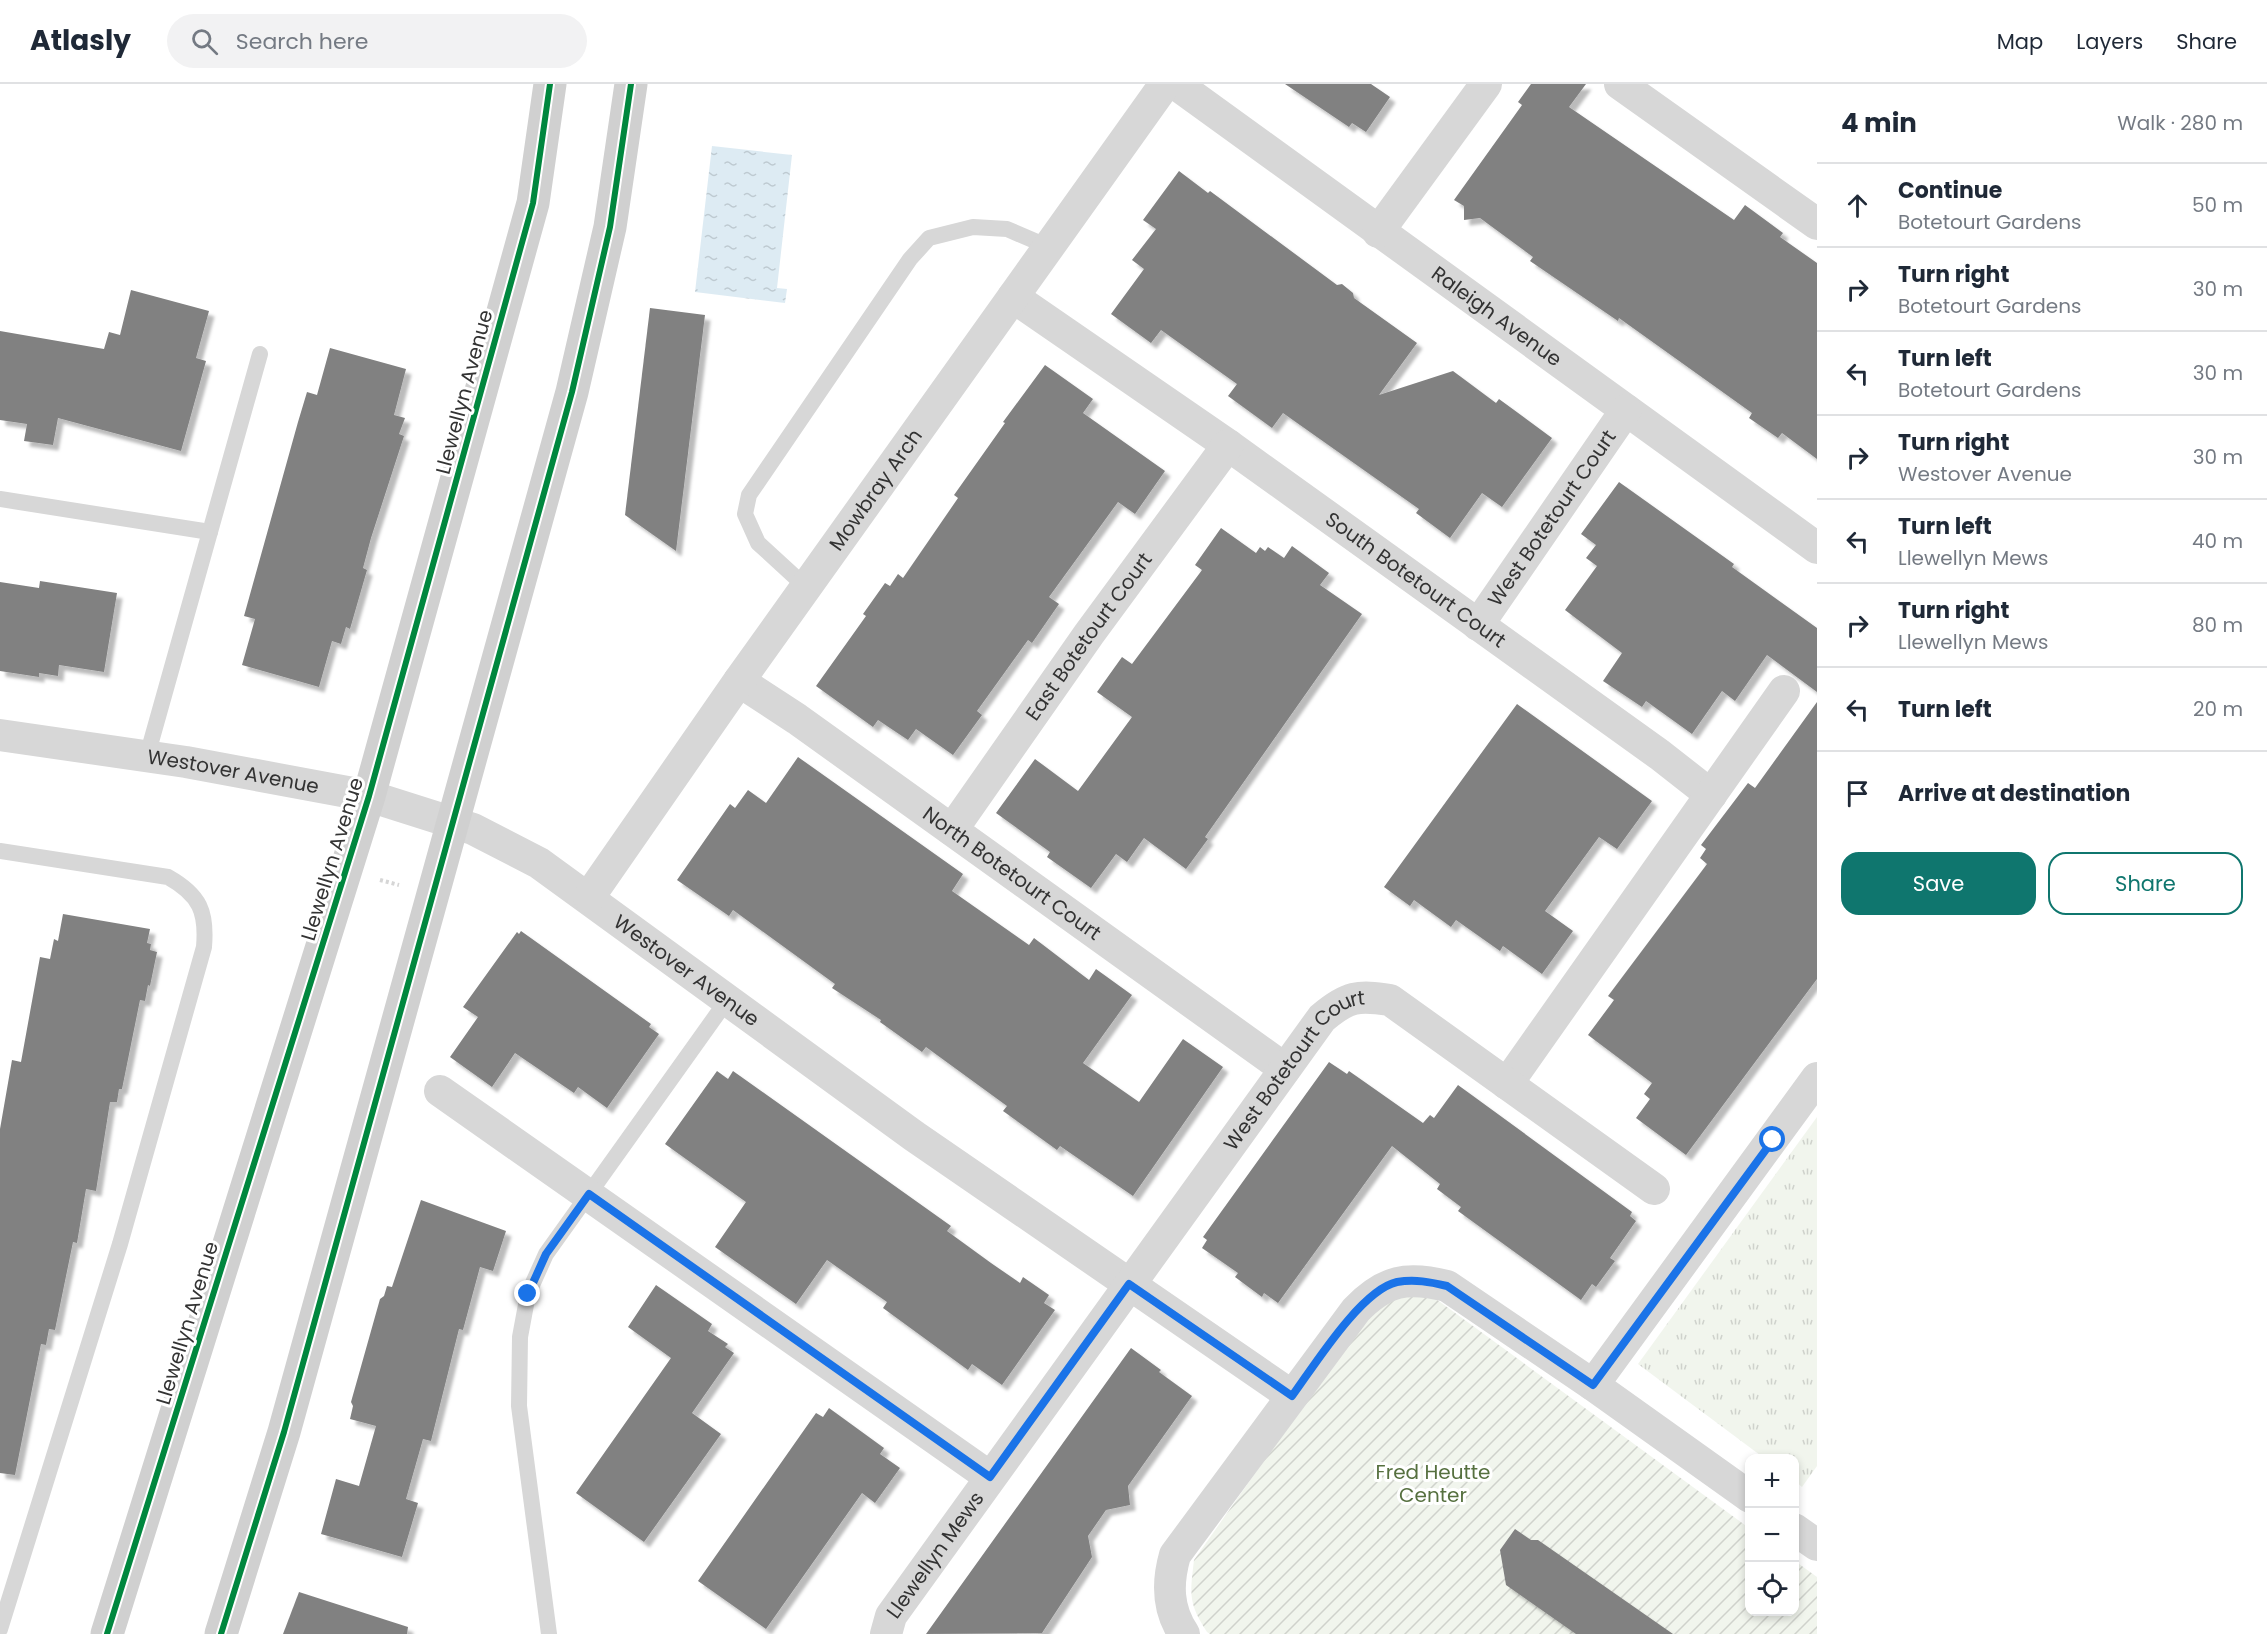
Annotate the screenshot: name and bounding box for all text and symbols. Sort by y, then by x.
search box [167,14,587,68]
text: Atlasly [30,21,131,60]
icon: search [188,25,221,58]
text: Search here [236,26,368,57]
text: Map [1997,27,2043,56]
text: Layers [2076,27,2143,56]
text: Share [2176,27,2237,56]
text: 4 min [1841,105,1917,141]
text: Walk · 280 m [2117,109,2243,137]
text: Continue [1898,175,2002,206]
icon: ahead [1841,189,1874,222]
text: 50 m [2192,191,2243,219]
text: Botetourt Gardens [1898,208,2081,236]
street label: Raleigh Avenue [1426,259,1568,373]
text: Turn right [1898,259,2009,290]
icon: right [1841,273,1874,306]
text: 30 m [2193,275,2243,303]
text: Botetourt Gardens [1898,292,2081,320]
street label: Llewellyn Avenue [429,307,499,477]
text: Turn left [1898,343,1992,374]
icon: left [1841,357,1874,390]
text: 30 m [2193,359,2243,387]
text: Botetourt Gardens [1898,376,2081,404]
street label: Mowbray Arch [822,423,929,556]
street label: West Botetourt Court [1481,424,1622,612]
text: Turn right [1898,427,2009,458]
icon: right [1841,441,1874,474]
text: 30 m [2193,443,2243,471]
text: Westover Avenue [1898,460,2072,488]
street label: South Botetourt Court [1320,505,1512,654]
text: Turn left [1898,511,1992,542]
icon: left [1841,525,1874,558]
text: 40 m [2192,527,2243,555]
text: Llewellyn Mews [1898,544,2048,572]
street label: East Botetourt Court [1019,547,1158,726]
text: Turn right [1898,595,2009,626]
icon: right [1841,609,1874,642]
text: 80 m [2192,611,2243,639]
text: Llewellyn Mews [1898,628,2048,656]
icon: left [1841,693,1874,726]
text: Turn left [1898,694,1992,725]
text: 20 m [2193,695,2243,723]
street label: Westover Avenue [145,743,321,800]
street label: Llewellyn Avenue [294,774,370,944]
icon: arrive [1841,777,1874,810]
text: Arrive at destination [1898,778,2130,809]
street label: North Botetourt Court [917,800,1107,947]
button: Save [1841,852,2036,915]
button: Share [2048,852,2243,915]
street label: Westover Avenue [608,908,765,1033]
street label: West Botetourt Court [1217,983,1366,1156]
route start [1759,1126,1785,1152]
street label: Llewellyn Avenue [149,1238,225,1408]
route end [514,1280,540,1306]
map controls [1745,1454,1799,1616]
button: + [1745,1454,1799,1508]
park label: Fred Heutte Center [1376,1458,1490,1509]
street label: Llewellyn Mews [880,1486,990,1624]
button: − [1745,1508,1799,1562]
button: locate [1745,1562,1799,1616]

